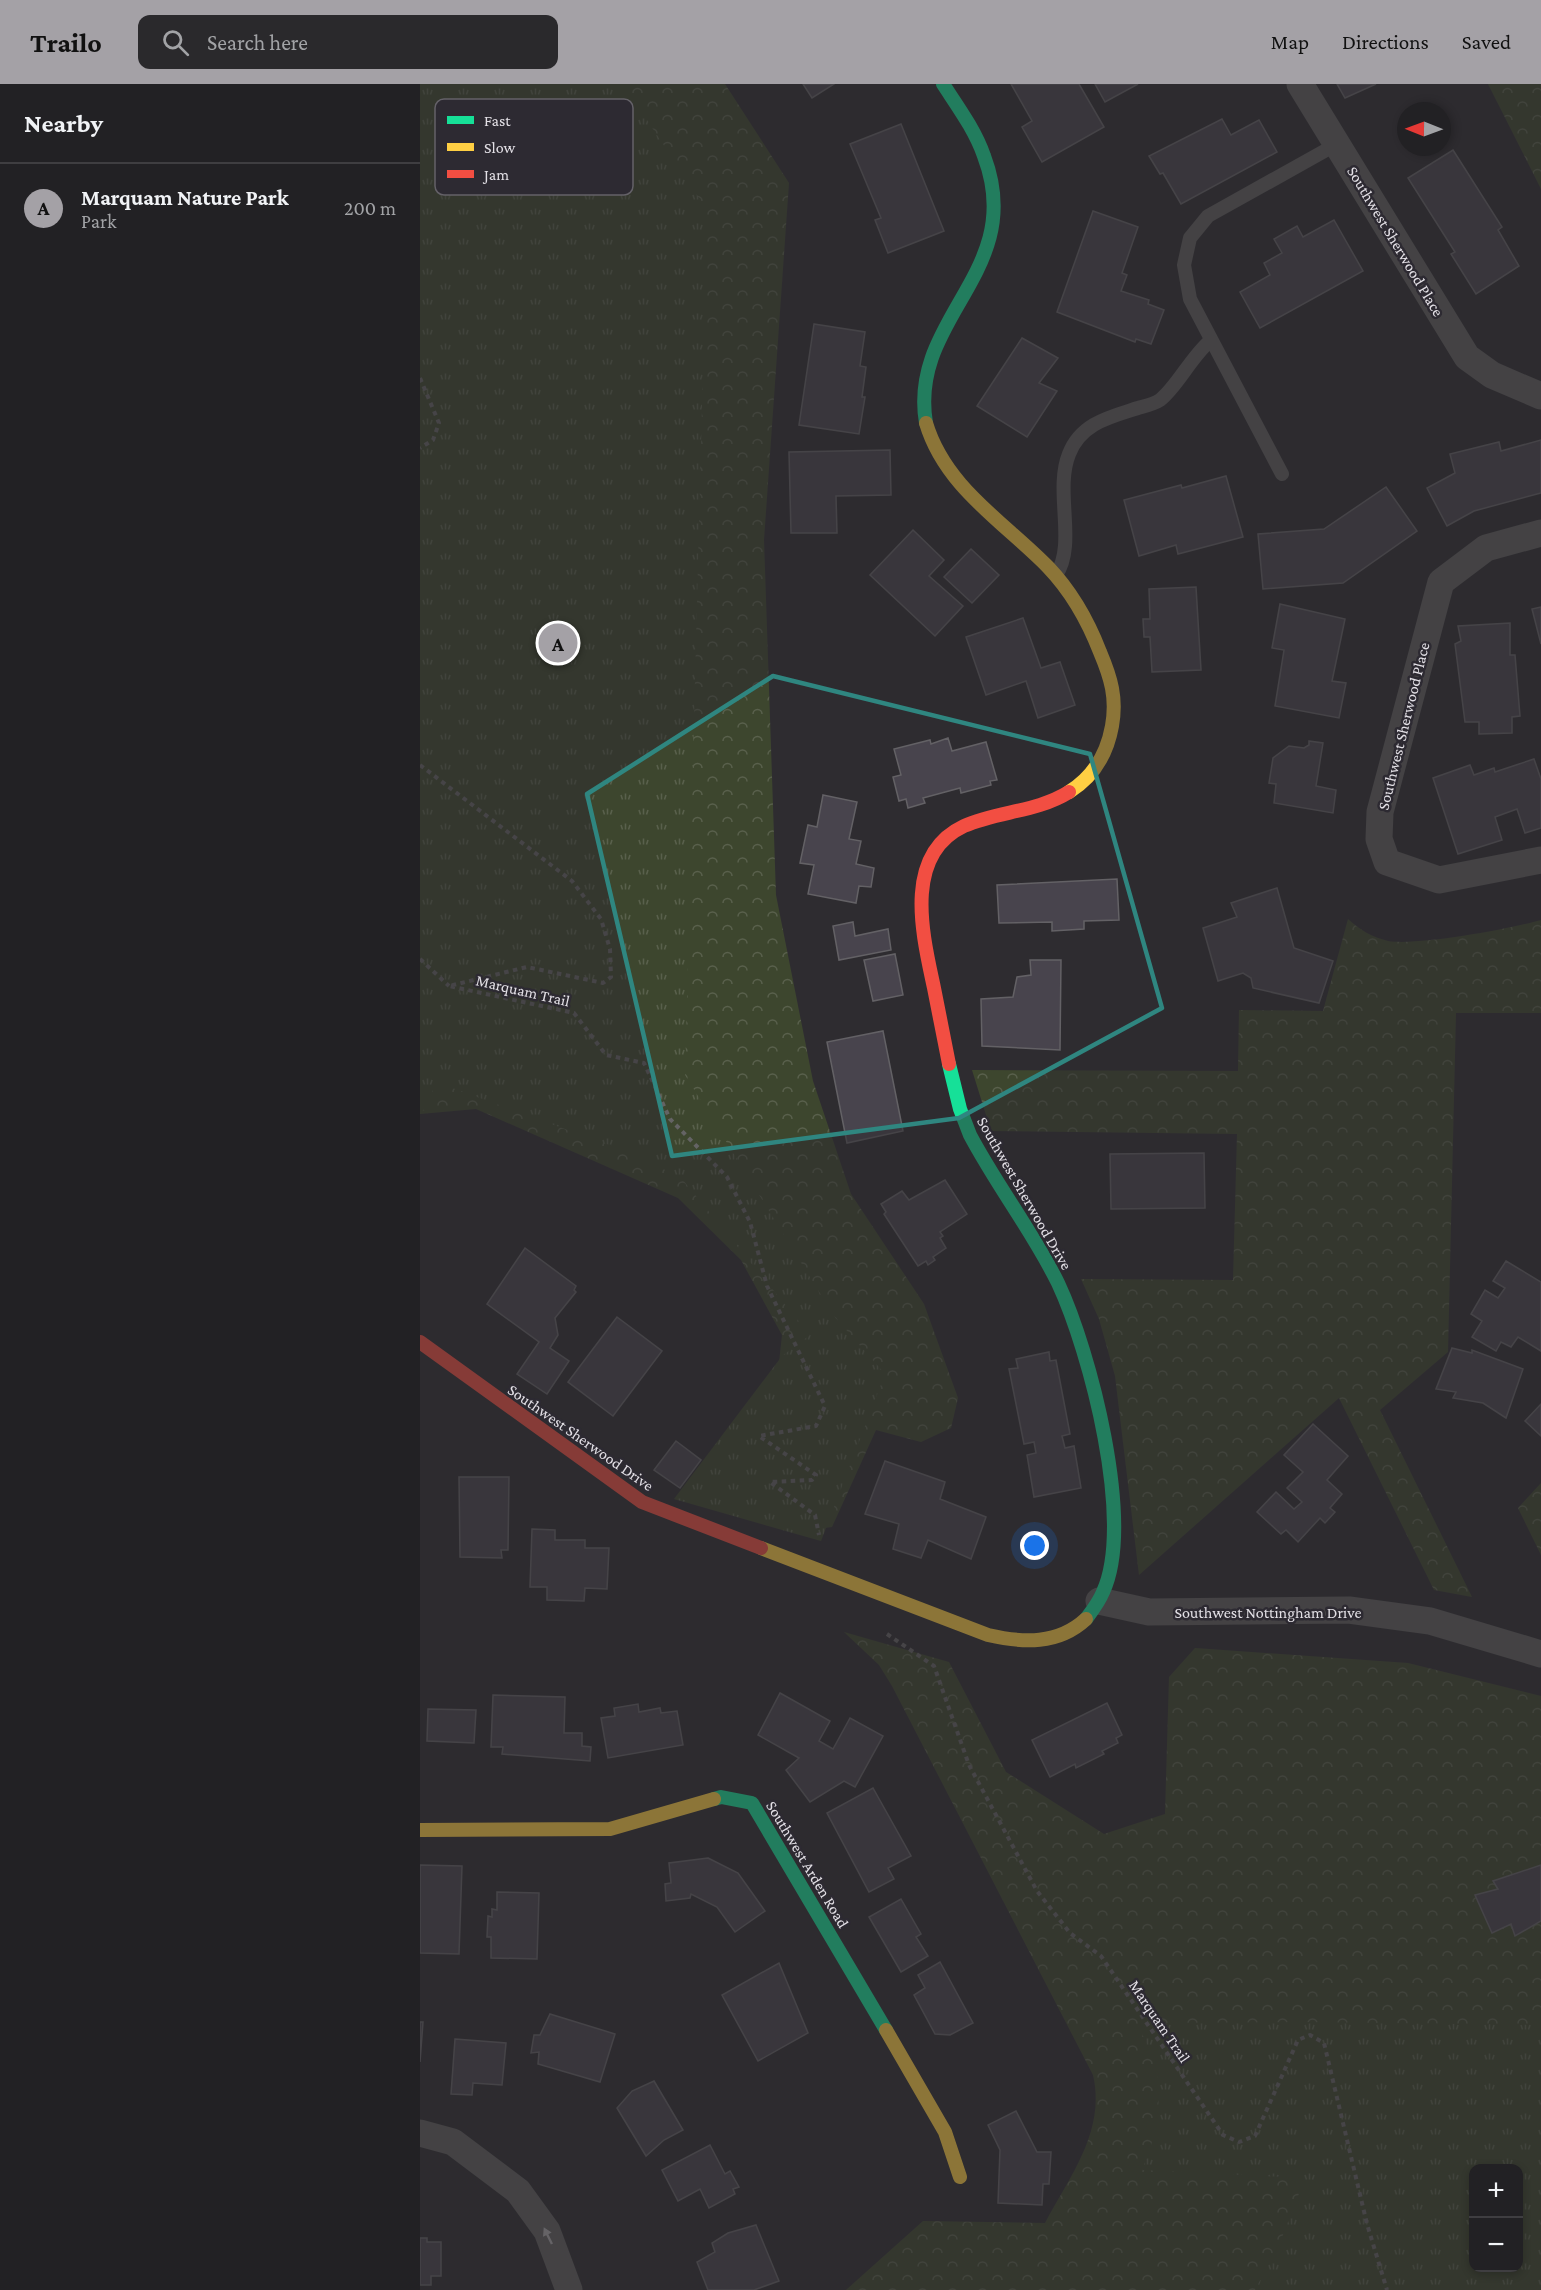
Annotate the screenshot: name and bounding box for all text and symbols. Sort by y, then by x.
search box [138,15,558,69]
icon: search [159,26,192,59]
text: Trailo [30,27,102,58]
text: Search here [207,30,308,55]
text: Map [1271,30,1309,54]
text: Directions [1342,30,1429,54]
text: Saved [1462,30,1511,54]
legend [435,99,633,195]
north arrow [1397,102,1451,156]
text: Nearby [24,109,103,138]
text: Fast [484,112,511,129]
text: Slow [484,139,516,156]
street label: Southwest Sherwood Place [1344,163,1447,319]
text: Jam [482,166,509,184]
text: Marquam Nature Park [81,185,289,210]
text: A [38,197,49,219]
text: 200 m [344,197,396,219]
text: Park [81,210,117,232]
pin: A [538,620,578,666]
street label: Southwest Sherwood Place [1374,641,1433,812]
street label: Marquam Trail [474,971,571,1011]
street label: Southwest Sherwood Drive [974,1114,1075,1273]
street label: Southwest Sherwood Drive [505,1381,657,1494]
your location [1020,1531,1049,1560]
street label: Southwest Nottingham Drive [1174,1604,1362,1622]
street label: Southwest Arden Road [763,1798,852,1931]
street label: Marquam Trail [1125,1977,1193,2066]
map controls [1469,2164,1523,2272]
button: + [1469,2164,1523,2218]
button: − [1469,2218,1523,2272]
one-way arrow [543,2227,552,2244]

